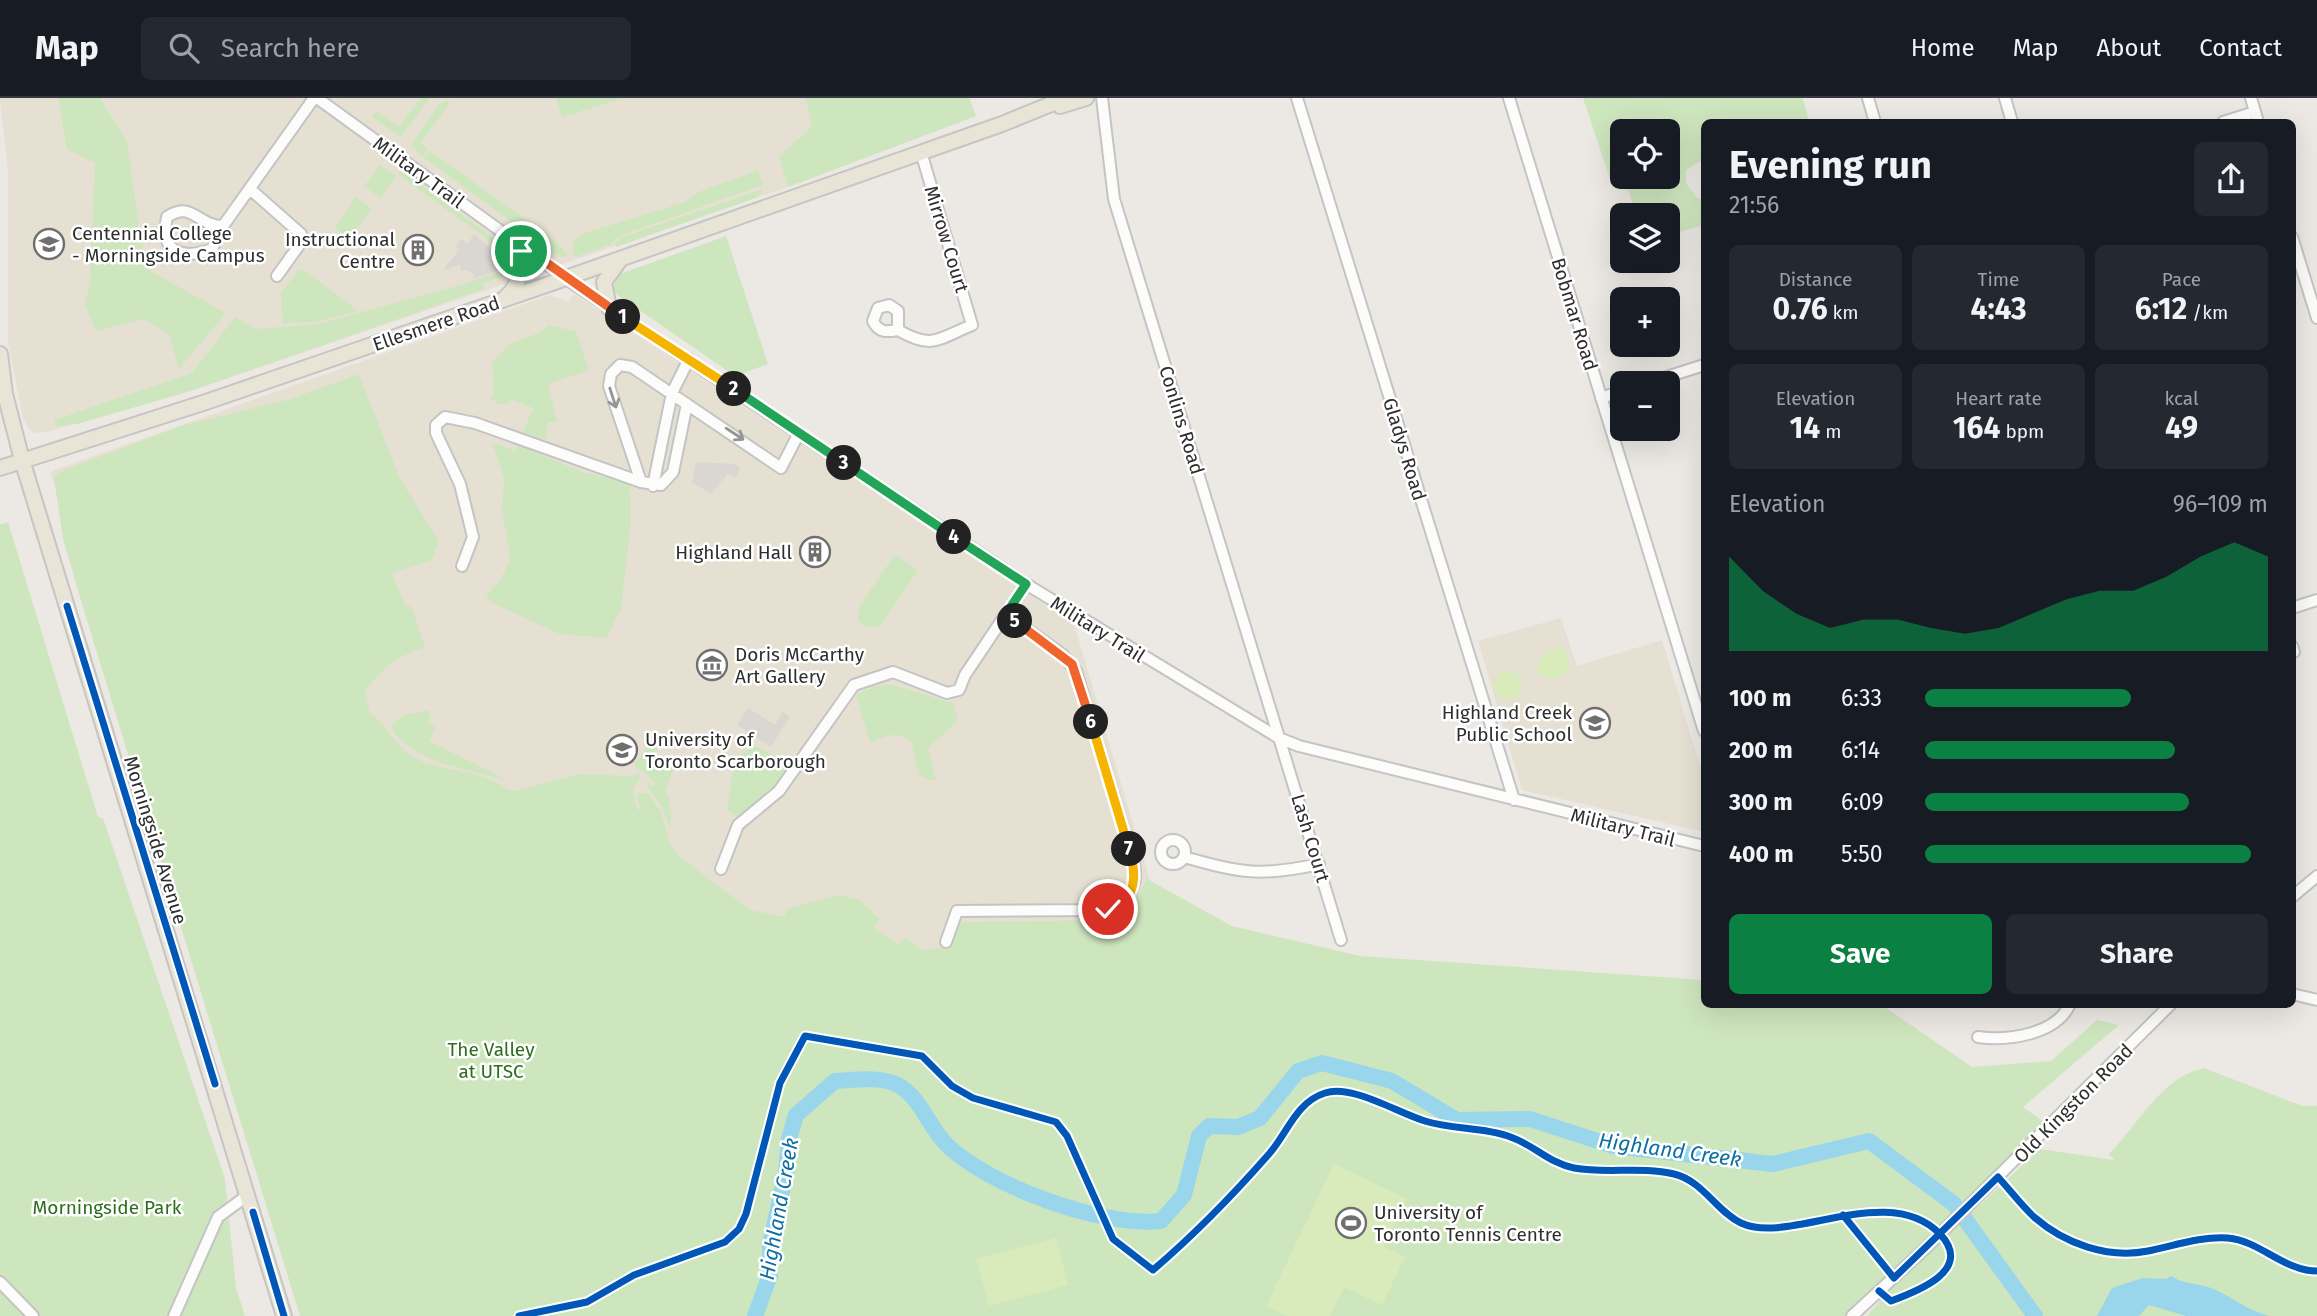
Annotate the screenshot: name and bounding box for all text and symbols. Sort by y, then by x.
search box [141,17,631,80]
text: Map [35,28,99,68]
icon: search [165,29,203,67]
text: Search here [221,33,360,64]
text: Home [1911,34,1975,62]
text: Map [2013,34,2059,62]
text: About [2097,34,2161,62]
text: Contact [2199,34,2282,62]
map controls [1610,119,1680,441]
button: locate [1610,119,1680,189]
street label: Military Trail [369,132,469,213]
text: Evening run [1729,142,1932,188]
button: share [2194,142,2268,216]
street label: Mirrow Court [919,183,974,296]
text: 21:56 [1729,191,1779,219]
button: layers [1610,203,1680,273]
pin [491,221,551,281]
place label: Centennial College - Morningside Campus [72,222,265,267]
school or university icon: Centennial College - Morningside Campus [32,227,66,261]
place label: Instructional Centre [285,228,395,273]
icon: arrive [502,232,540,270]
building icon: Instructional Centre [401,233,435,267]
street label: Bobmar Road [1546,255,1603,373]
text: Distance [1779,268,1852,291]
text: Time [1978,268,2019,291]
text: Pace [2162,268,2201,291]
button: + [1610,287,1680,357]
street label: Ellesmere Road [370,291,503,356]
text: 0.76 [1772,291,1828,327]
text: 4:43 [1970,291,2027,327]
text: 6:12 [2135,291,2187,327]
pin: 1 [606,300,640,334]
text: km [1828,301,1859,324]
text: /km [2187,301,2228,324]
text: 1 [618,305,627,328]
street label: Conlins Road [1154,363,1209,477]
button: − [1610,371,1680,441]
pin: 2 [716,372,752,406]
text: 2 [729,377,738,400]
one-way arrow [608,386,620,408]
text: Elevation [1776,387,1855,410]
text: Heart rate [1955,387,2042,410]
text: kcal [2164,387,2199,410]
street label: Gladys Road [1378,395,1431,503]
text: 14 [1789,410,1820,446]
text: 164 [1953,410,2000,446]
text: 49 [2165,410,2198,446]
text: m [1820,420,1842,443]
text: bpm [2000,420,2044,443]
one-way arrow [725,428,745,442]
pin: 3 [826,446,862,480]
text: 3 [839,451,848,474]
text: Elevation [1729,490,1825,518]
text: 96–109 m [2173,490,2268,518]
pin: 4 [936,520,972,555]
text: 4 [948,525,959,548]
building icon: Highland Hall [798,535,832,569]
place label: Highland Hall [675,541,792,564]
street label: Military Trail [1046,591,1150,668]
pin: 5 [998,603,1032,638]
text: 5 [1009,609,1020,632]
place label: Doris McCarthy Art Gallery [735,643,865,688]
museum icon: Doris McCarthy Art Gallery [695,648,729,682]
text: 100 m [1729,684,1791,712]
text: 6:33 [1841,684,1882,712]
place label: Highland Creek Public School [1442,701,1572,746]
pin: 6 [1074,704,1108,740]
school or university icon: Highland Creek Public School [1578,706,1612,740]
text: 6 [1085,710,1096,733]
place label: University of Toronto Scarborough [645,728,826,773]
school or university icon: University of Toronto Scarborough [605,733,639,767]
text: 200 m [1729,736,1793,764]
text: 6:14 [1841,736,1880,764]
street label: Morningside Avenue [119,753,192,927]
text: 300 m [1729,788,1793,816]
text: 6:09 [1841,788,1883,816]
street label: Lash Court [1286,791,1335,885]
street label: Military Trail [1568,803,1678,852]
pin: 7 [1112,832,1146,866]
text: 7 [1124,837,1133,860]
text: 400 m [1729,840,1794,868]
text: 5:50 [1841,840,1883,868]
pin [1078,879,1138,939]
icon: check [1089,890,1127,928]
button: Save [1729,914,1992,994]
button: Share [2006,914,2268,994]
park label: The Valley at UTSC [448,1038,535,1083]
street label: Old Kingston Road [2009,1039,2138,1168]
water label: Highland Creek [1597,1127,1743,1173]
water label: Highland Creek [754,1136,804,1282]
park label: Morningside Park [33,1196,182,1219]
place label: University of Toronto Tennis Centre [1374,1201,1562,1246]
sports icon: University of Toronto Tennis Centre [1334,1206,1368,1240]

